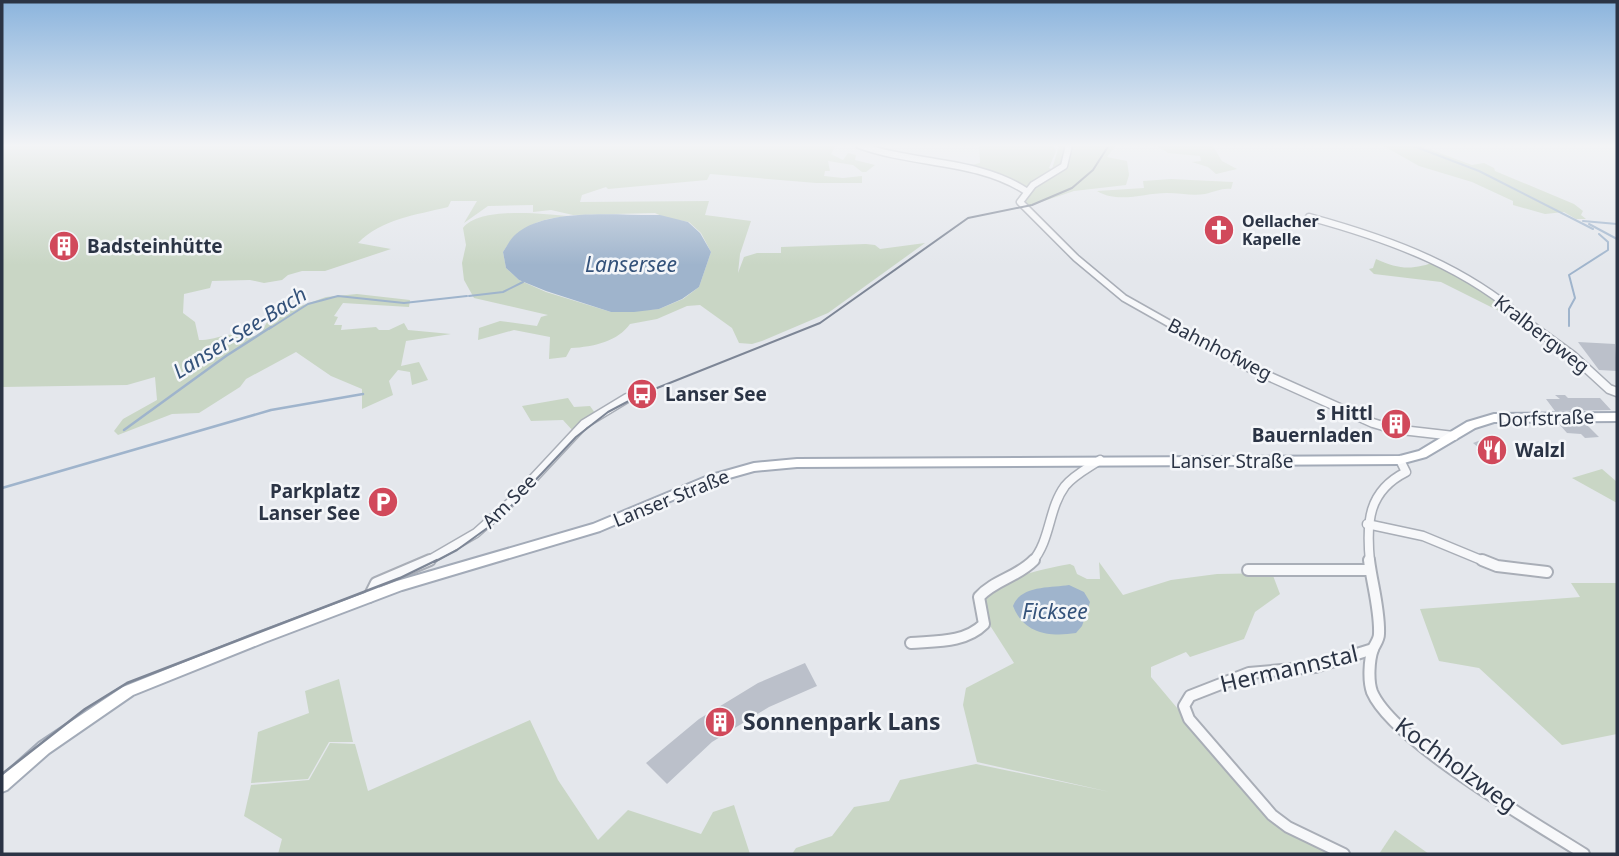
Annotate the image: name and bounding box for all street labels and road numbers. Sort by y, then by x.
street label: Kralbergweg [1489,289,1595,379]
street label: Bahnhofweg [1163,312,1277,386]
street label: Dorfstraße [1497,403,1595,433]
street label: Lanser Straße [1170,448,1294,474]
street label: Lanser Straße [609,463,733,533]
street label: Am See [476,468,542,534]
street label: Hermannstal [1217,637,1361,699]
street label: Kochholzweg [1389,709,1524,819]

